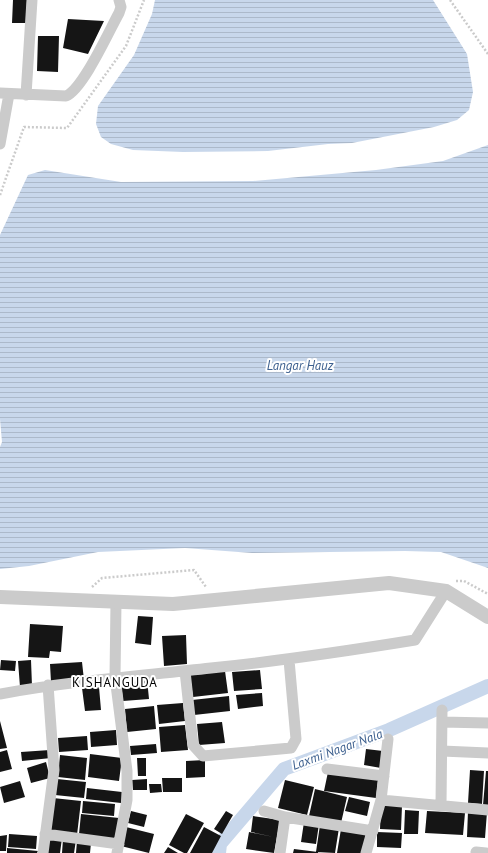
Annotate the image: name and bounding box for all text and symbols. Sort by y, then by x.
water label: Langar Hauz [267,357,334,374]
district label: KISHANGUDA [72,674,158,691]
water label: Laxmi Nagar Nala [290,725,385,774]

